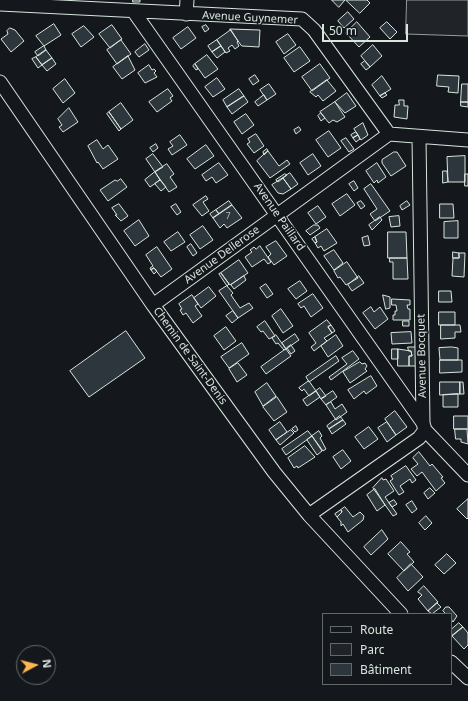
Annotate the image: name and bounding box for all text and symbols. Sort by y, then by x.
street label: Avenue Guynemer [202,9,298,27]
scale bar [324,16,410,42]
text: 50 m [329,22,357,39]
street label: Avenue Paillard [251,180,307,254]
house number: 7 [225,211,231,221]
street label: Avenue Dellerose [182,223,262,287]
street label: Chemin de Saint-Denis [150,305,230,407]
street label: Avenue Bocquet [415,314,429,398]
legend [322,613,452,685]
text: Route [360,621,393,638]
text: Parc [360,641,384,658]
north arrow [16,645,56,685]
text: N [39,658,55,669]
text: Bâtiment [360,661,412,678]

